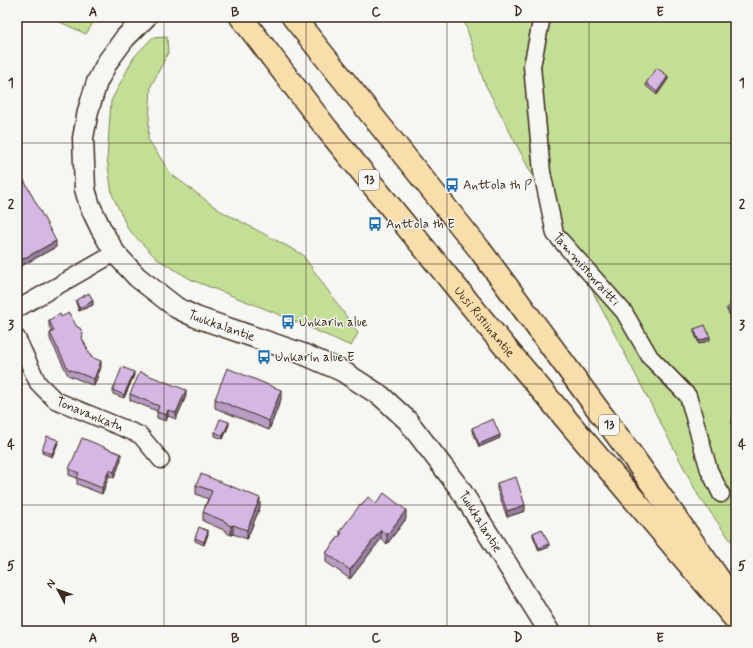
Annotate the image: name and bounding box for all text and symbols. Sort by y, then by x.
text: A [89,4,97,21]
text: B [231,4,240,21]
text: C [371,4,381,21]
text: D [514,4,523,21]
text: E [656,4,664,21]
text: 1 [8,75,14,92]
text: 1 [739,75,745,92]
road number: 13 [359,170,379,190]
bus stop icon: Anttola th P [444,177,460,193]
place label: Anttola th P [463,177,532,194]
text: 2 [8,196,15,213]
text: 2 [739,196,746,213]
bus stop icon: Anttola th E [367,216,383,232]
place label: Anttola th E [386,216,455,233]
street label: Tammistonraitti [549,229,623,310]
street label: Uusi Ristiinantie [450,283,519,361]
street label: Tuukkalantie [185,306,257,345]
bus stop icon: Unkarin alue [280,314,296,330]
place label: Unkarin alue [299,314,368,331]
text: 3 [8,317,14,334]
text: 3 [739,317,745,334]
bus stop icon: Unkarin alue E [256,349,272,365]
place label: Unkarin alue E [275,349,355,366]
street label: Tonavankatu [53,393,126,436]
road number: 13 [599,415,619,435]
text: 4 [7,437,15,454]
text: 4 [738,437,746,454]
street label: Tuukkalantie [455,487,506,556]
text: 5 [7,558,15,575]
text: 5 [738,558,746,575]
north arrow [38,570,78,610]
text: N [44,577,59,591]
text: A [89,630,97,647]
text: B [231,630,240,647]
text: C [371,630,381,647]
text: D [514,630,523,647]
text: E [656,630,664,647]

